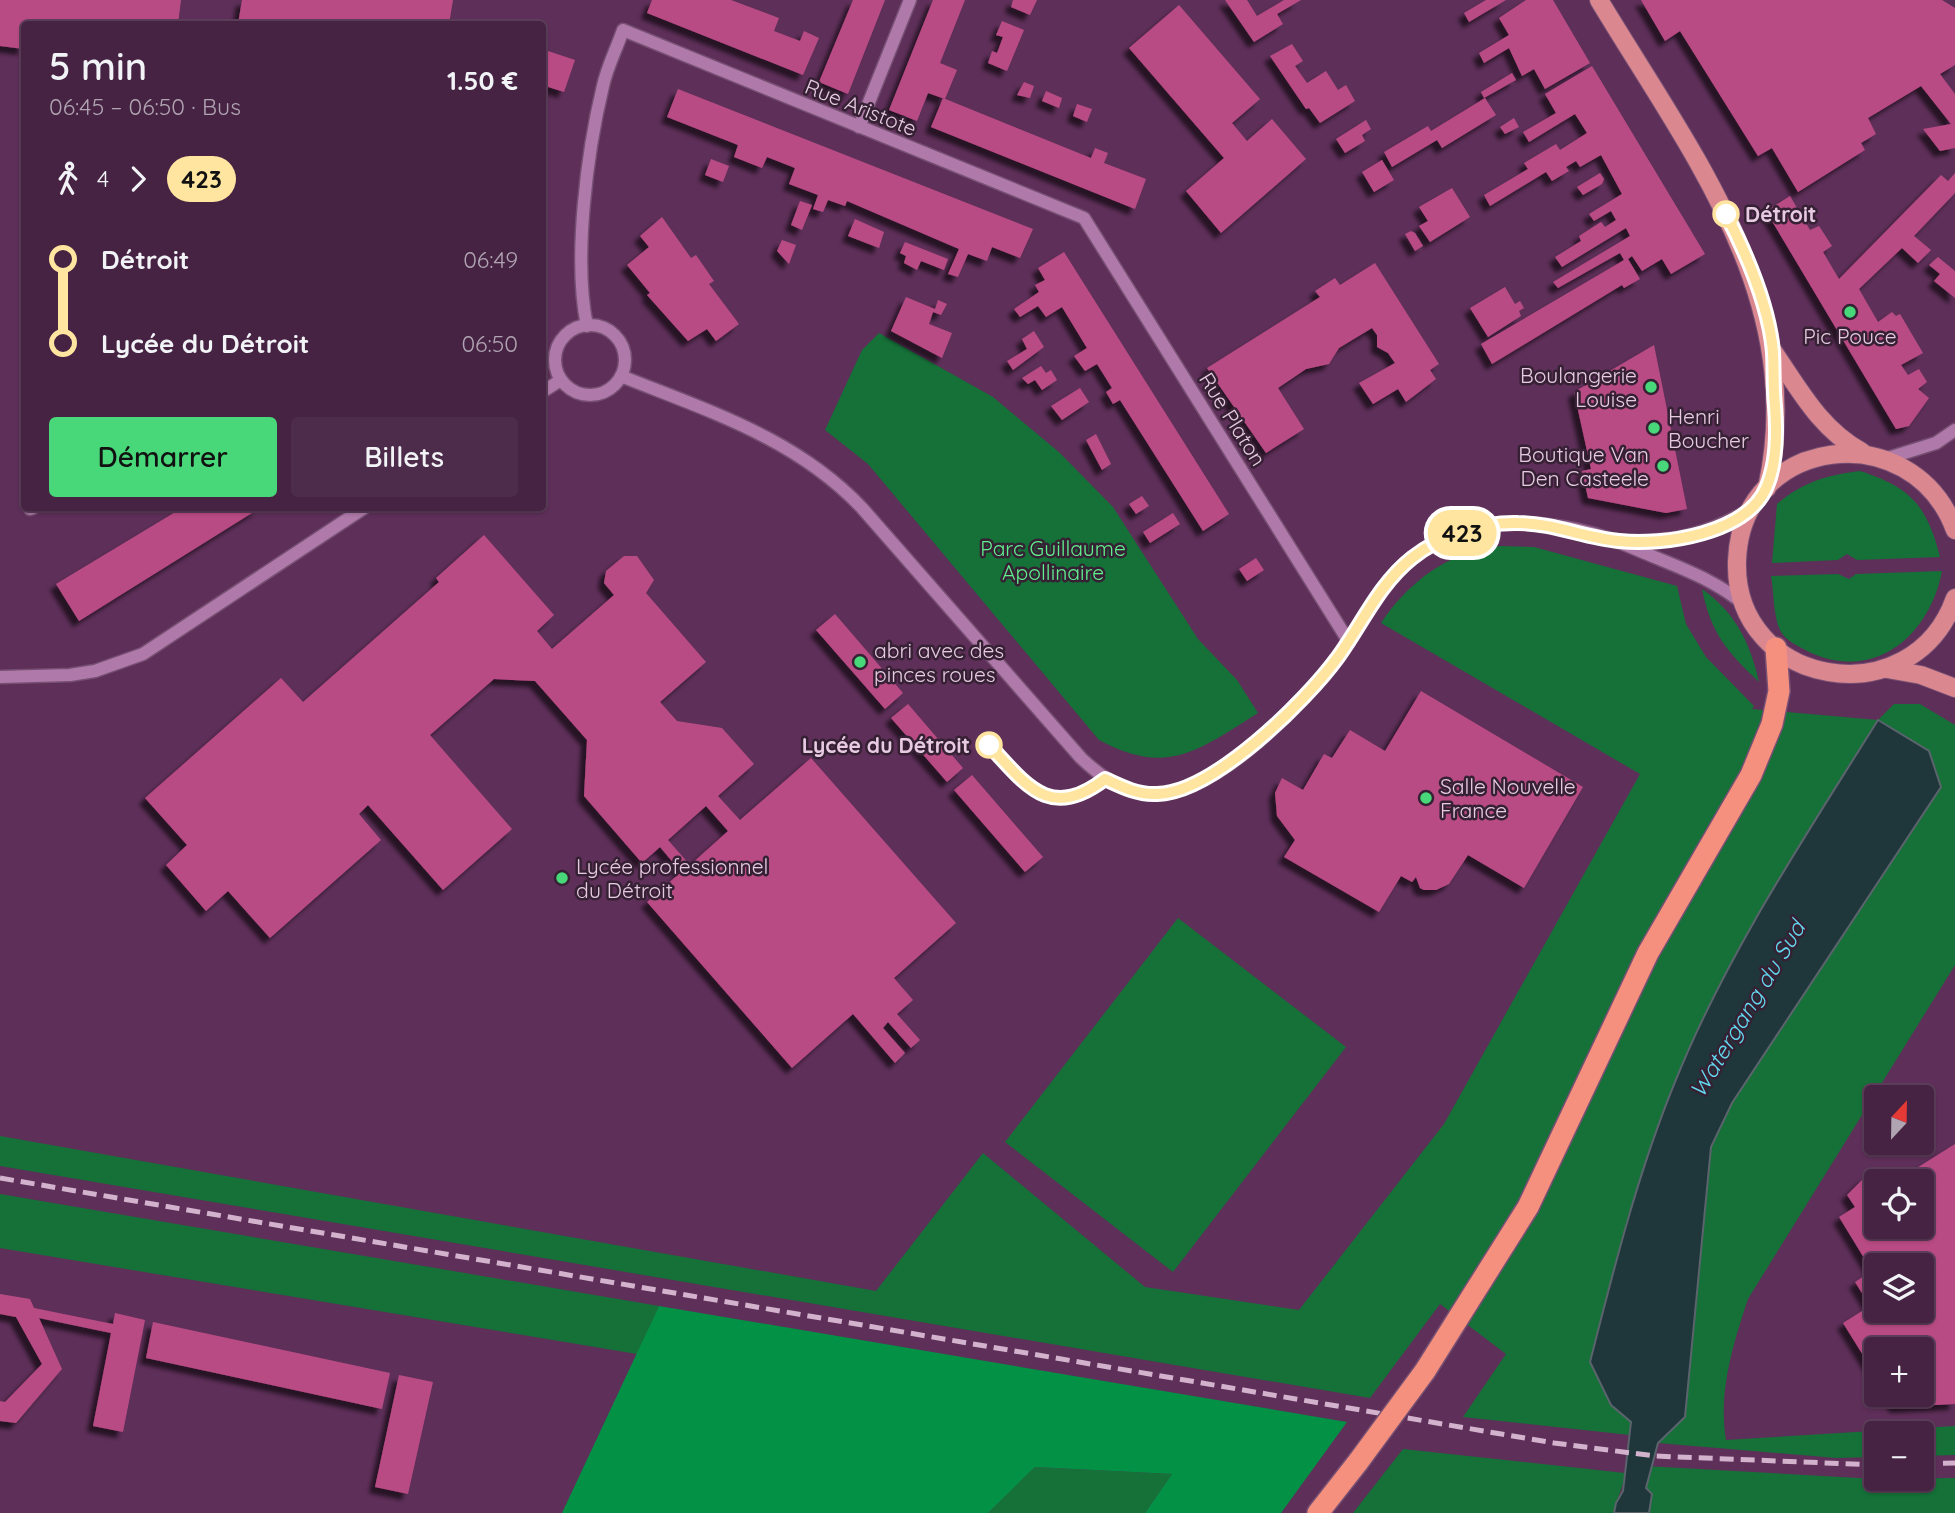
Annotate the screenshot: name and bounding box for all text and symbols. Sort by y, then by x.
text: 5 min [49,42,147,90]
text: 1.50 € [447,64,518,97]
street label: Rue Aristote [801,73,921,141]
text: 06:45 – 06:50 · Bus [49,92,241,121]
icon: walk [49,160,87,198]
icon: forward [119,160,157,198]
text: 4 [97,164,109,193]
text: 423 [181,164,222,194]
marker: Détroit [1713,201,1739,227]
place label: Détroit [1745,201,1816,227]
text: Détroit [101,243,189,276]
text: 06:49 [463,245,518,274]
marker: Pic Pouce [1842,304,1858,320]
place label: Pic Pouce [1803,323,1897,349]
text: Lycée du Détroit [101,327,309,360]
text: 06:50 [461,329,518,358]
place label: Boulangerie Louise [1520,362,1637,412]
street label: Rue Platon [1194,367,1272,471]
marker: Boulangerie Louise [1643,379,1659,395]
place label: Henri Boucher [1668,403,1749,453]
button: Démarrer [49,417,277,497]
button: Billets [291,417,518,497]
marker: Henri Boucher [1646,420,1662,436]
place label: Boutique Van Den Casteele [1518,441,1649,491]
marker: Boutique Van Den Casteele [1655,458,1671,474]
line badge: 423 [1422,510,1502,556]
text: 423 [1442,518,1482,548]
park label: Parc Guillaume Apollinaire [980,535,1126,585]
place label: abri avec des pinces roues [874,637,1004,687]
marker: abri avec des pinces roues [852,654,868,670]
place label: Lycée du Détroit [802,732,970,758]
marker: Lycée du Détroit [976,732,1002,758]
place label: Salle Nouvelle France [1440,773,1576,823]
marker: Salle Nouvelle France [1418,790,1434,806]
place label: Lycée professionnel du Détroit [576,853,768,903]
marker: Lycée professionnel du Détroit [554,870,570,886]
water label: Watergang du Sud [1683,913,1813,1103]
north arrow [1864,1085,1934,1155]
map controls [1864,1085,1934,1491]
button: locate [1864,1169,1934,1239]
button: layers [1864,1253,1934,1323]
button: + [1864,1337,1934,1407]
button: − [1864,1421,1934,1491]

